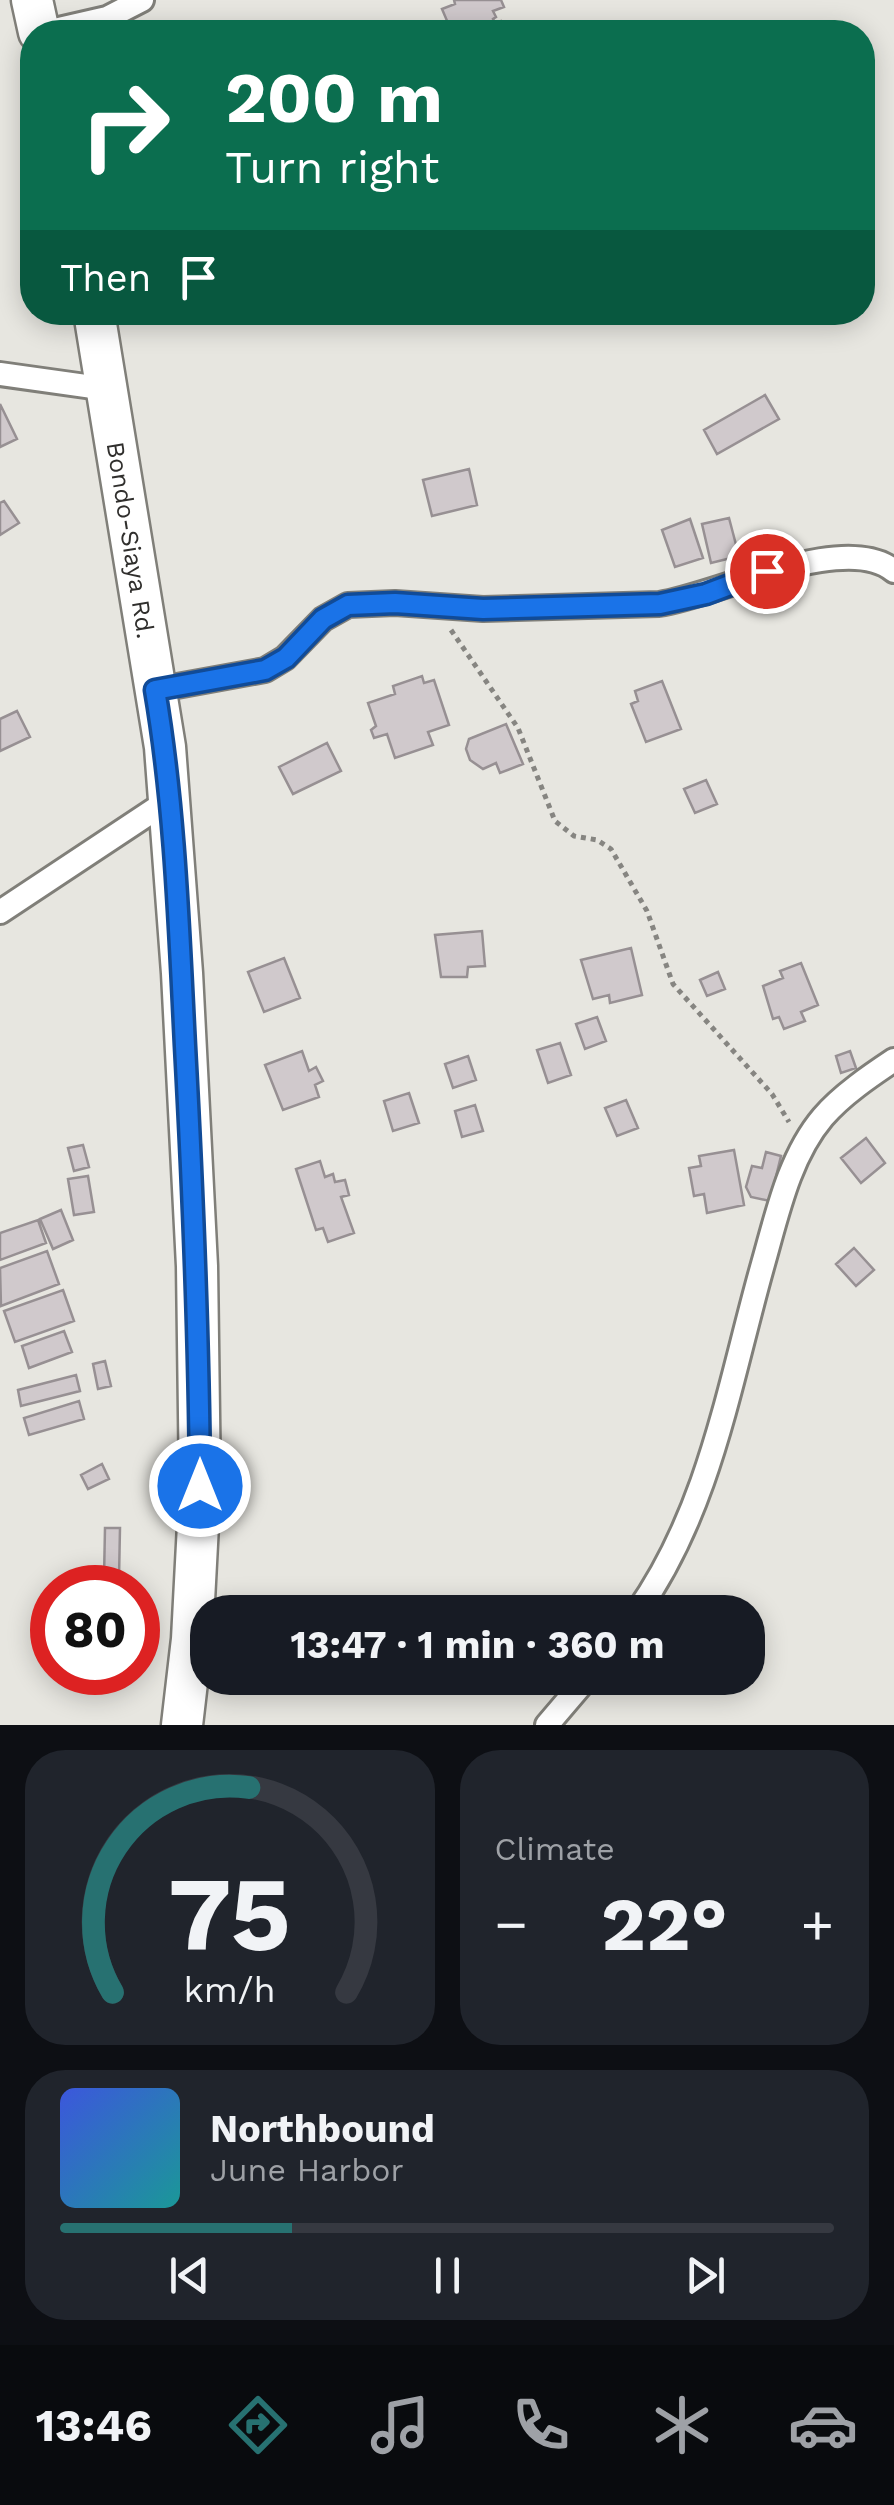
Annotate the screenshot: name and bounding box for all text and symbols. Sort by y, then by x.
text: 200 m [225,57,443,139]
icon: right [60,60,190,190]
text: Turn right [225,141,439,194]
icon: arrive [171,250,226,305]
text: Then [60,256,151,300]
street label: Bondo-Siaya Rd. [101,440,160,641]
pin [725,529,810,614]
icon: arrive [740,544,795,599]
position arrow [148,1434,252,1538]
speed limit sign: 80 [30,1565,160,1695]
text: 13:47 · 1 min · 360 m [291,1623,664,1667]
text: Climate [495,1830,615,1868]
text: 75 [168,1853,291,1975]
text: 22° [601,1880,728,1968]
text: − [495,1892,528,1956]
text: + [801,1892,834,1956]
text: km/h [184,1969,276,2011]
text: Northbound [210,2107,435,2151]
text: June Harbor [210,2151,404,2189]
icon: previous [162,2248,217,2303]
icon: pause [420,2248,475,2303]
icon: next [678,2248,733,2303]
icon: directions [223,2390,293,2460]
icon: music [365,2390,435,2460]
icon: phone [506,2390,576,2460]
icon: climate [647,2390,717,2460]
icon: car [788,2390,858,2460]
text: 13:46 [36,2399,152,2452]

